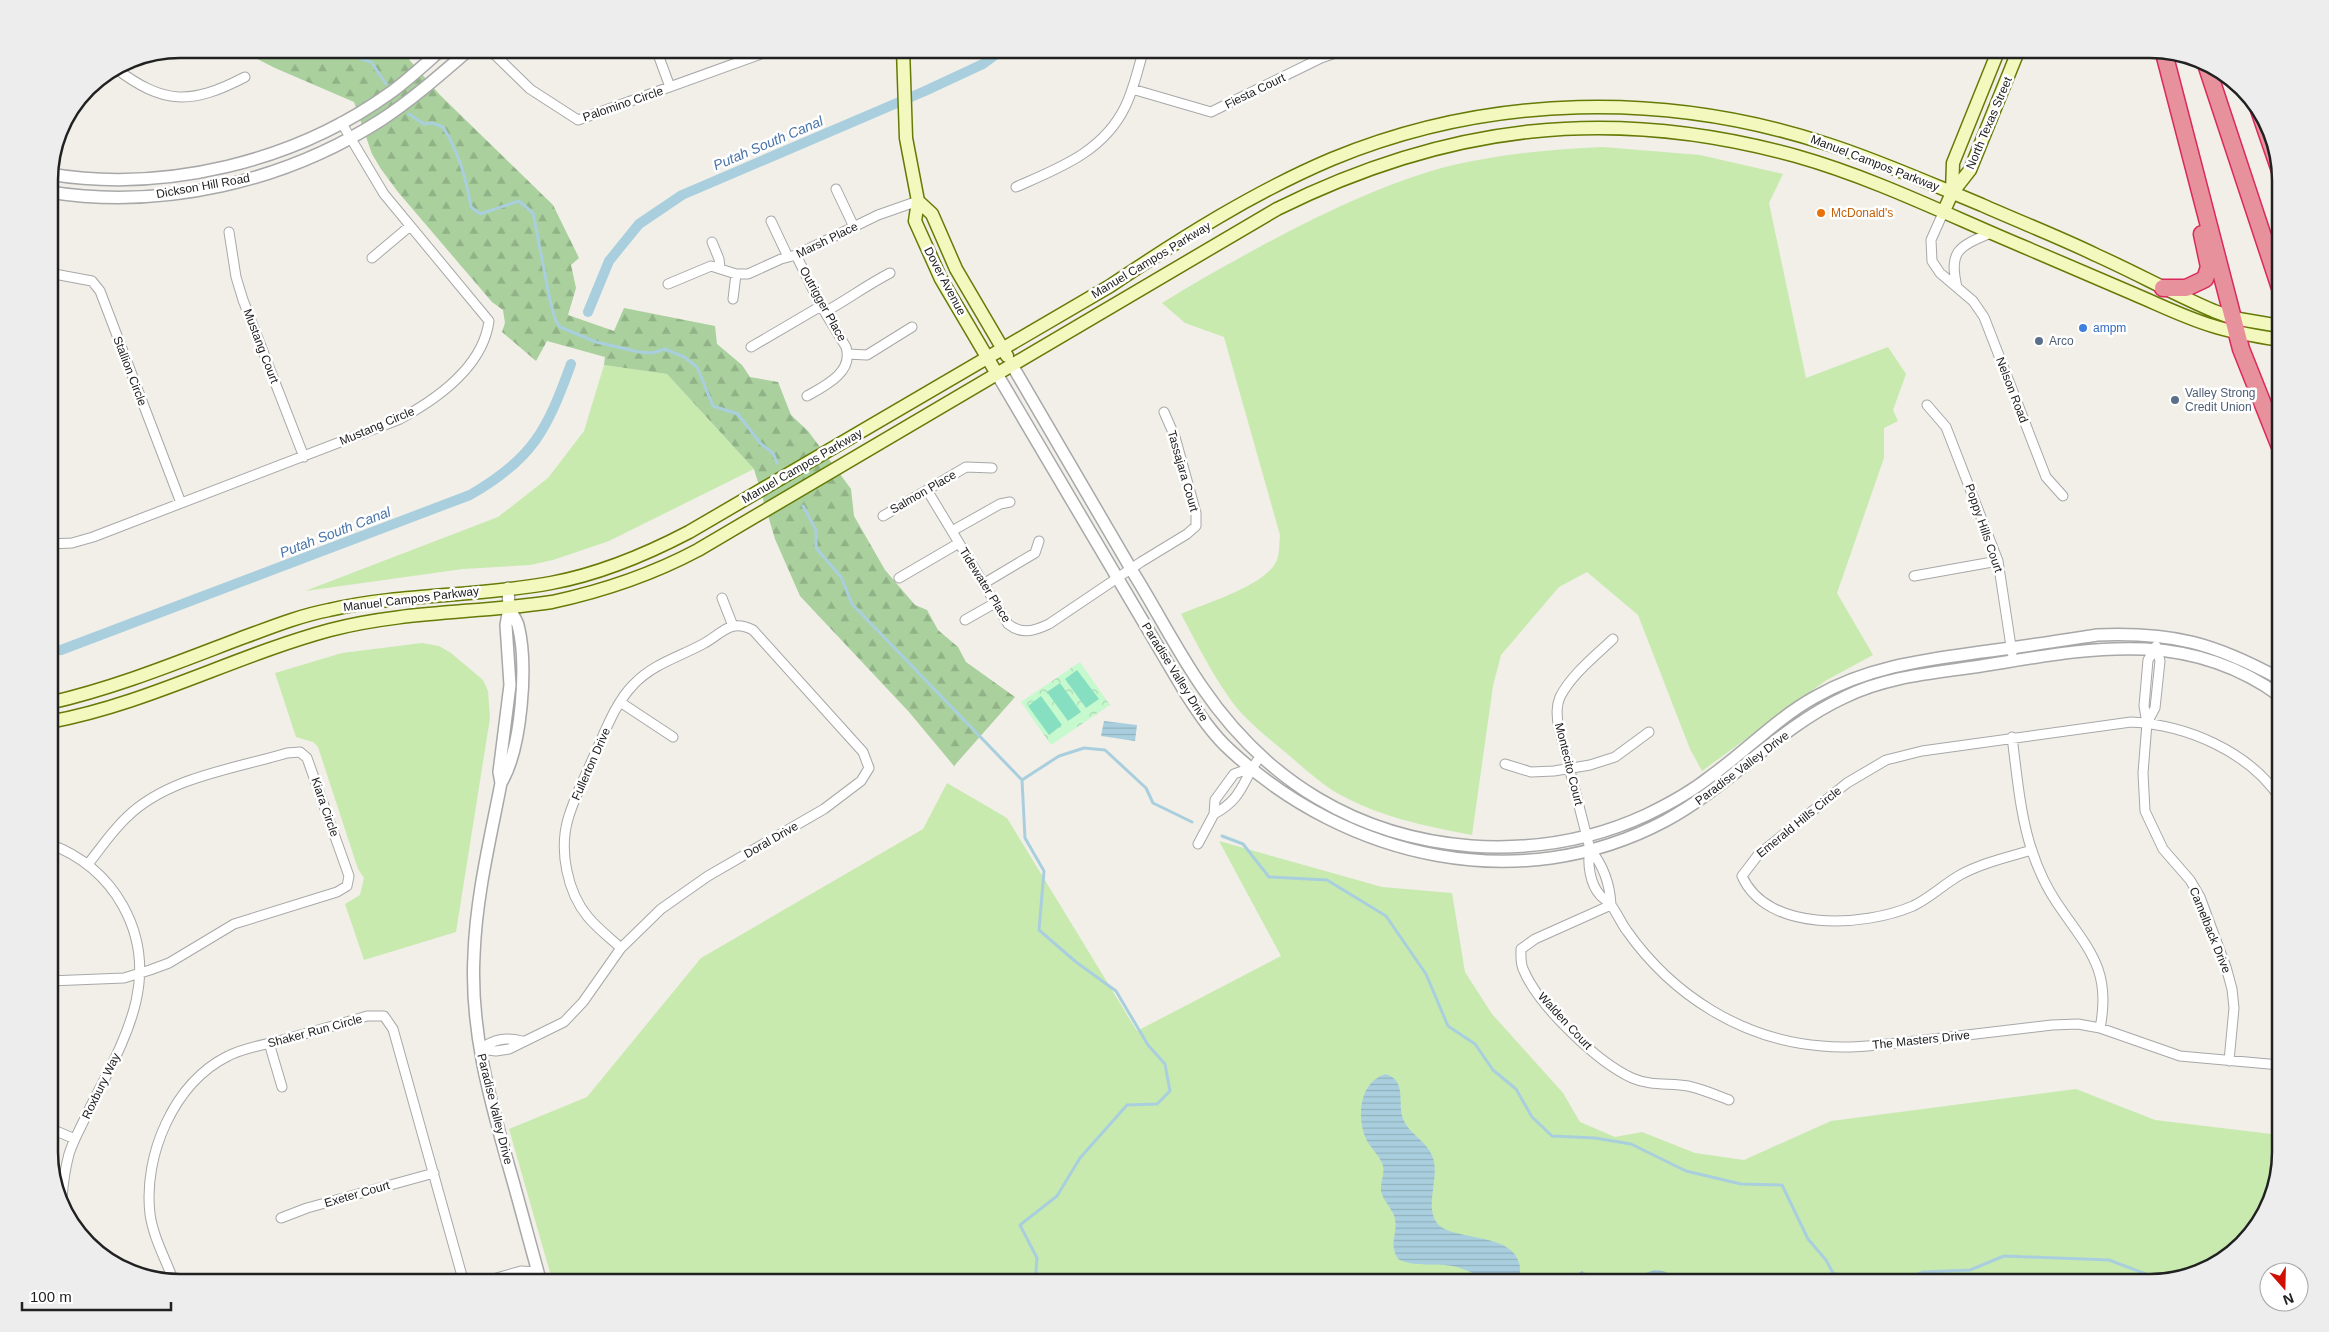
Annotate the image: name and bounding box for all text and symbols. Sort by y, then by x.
street label: Fiesta Court [1223,70,1288,112]
street label: North Texas Street [1963,74,2015,171]
street label: Palomino Circle [581,84,665,124]
water label: Putah South Canal [711,112,826,173]
street label: Manuel Campos Parkway [1809,132,1941,194]
street label: Dickson Hill Road [155,171,251,201]
place label: McDonald's [1831,206,1893,220]
marker: McDonald's [1815,207,1827,219]
street label: Marsh Place [794,219,860,261]
street label: Manuel Campos Parkway [1089,219,1213,301]
street label: Dover Avenue [921,245,969,318]
street label: Outrigger Place [797,264,849,344]
street label: Mustang Court [240,307,282,386]
place label: ampm [2093,321,2126,335]
marker: ampm [2077,322,2089,334]
street label: Stallion Circle [110,334,150,408]
place label: Arco [2049,334,2074,348]
marker: Arco [2033,335,2045,347]
street label: Nelson Road [1993,355,2031,425]
place label: Valley Strong Credit Union [2185,386,2255,414]
marker: Valley Strong Credit Union [2169,394,2181,406]
street label: Mustang Circle [337,404,417,448]
street label: Manuel Campos Parkway [739,426,865,506]
street label: Tassajara Court [1165,429,1201,514]
street label: Salmon Place [887,467,959,517]
street label: Poppy Hills Court [1962,482,2006,575]
water label: Putah South Canal [277,503,394,561]
street label: Tidewater Place [956,545,1014,625]
street label: Manuel Campos Parkway [342,584,480,614]
street label: Paradise Valley Drive [1139,620,1211,724]
street label: Montecito Court [1552,721,1586,807]
street label: Fullerton Drive [569,725,613,802]
street label: Paradise Valley Drive [1692,728,1792,808]
street label: Kiara Circle [308,775,342,839]
street label: Emerald Hills Circle [1754,783,1844,860]
street label: Doral Drive [742,819,801,861]
street label: Camelback Drive [2186,885,2234,975]
street label: Walden Court [1535,990,1595,1053]
street label: Shaker Run Circle [266,1012,364,1050]
street label: The Masters Drive [1872,1028,1971,1052]
street label: Roxbury Way [79,1051,123,1121]
street label: Paradise Valley Drive [474,1052,516,1166]
street label: Exeter Court [323,1178,392,1210]
north arrow [2259,1262,2309,1312]
scale bar [22,1280,171,1312]
text: 100 m [30,1288,72,1305]
text: N [2281,1290,2296,1308]

